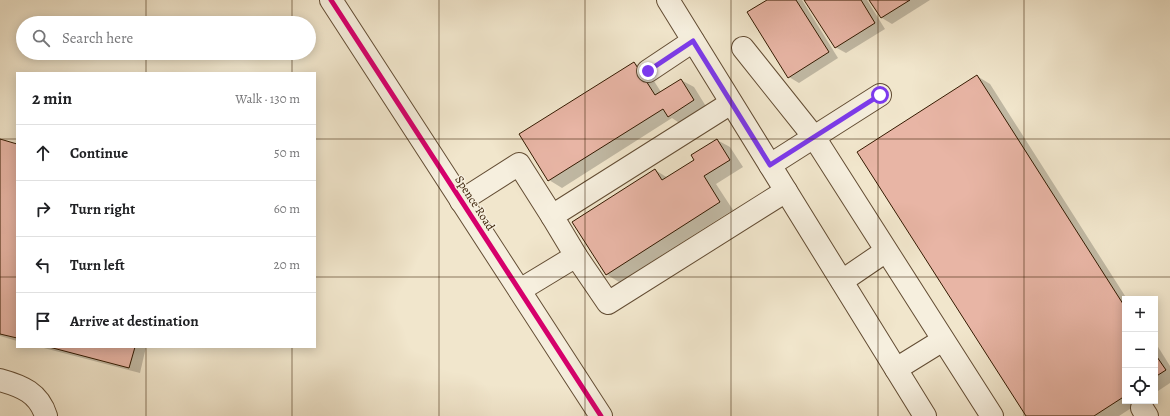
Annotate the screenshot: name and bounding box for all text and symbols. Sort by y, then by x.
search box [16,16,316,60]
icon: search [30,27,52,49]
text: Search here [62,28,133,48]
route end [639,62,657,80]
route start [871,86,889,104]
text: 2 min [32,87,72,110]
text: Walk · 130 m [235,90,300,107]
icon: ahead [32,142,54,164]
text: Continue [70,143,128,163]
text: 50 m [274,144,300,161]
street label: Spence Road [451,173,499,234]
icon: right [32,198,54,220]
text: Turn right [70,199,135,219]
text: 60 m [274,200,300,217]
icon: left [32,254,54,276]
text: Turn left [70,255,125,275]
text: 20 m [274,256,300,273]
map controls [1122,296,1158,404]
button: + [1122,296,1158,332]
icon: arrive [32,310,54,332]
text: Arrive at destination [70,311,199,331]
button: − [1122,332,1158,368]
button: locate [1122,368,1158,404]

